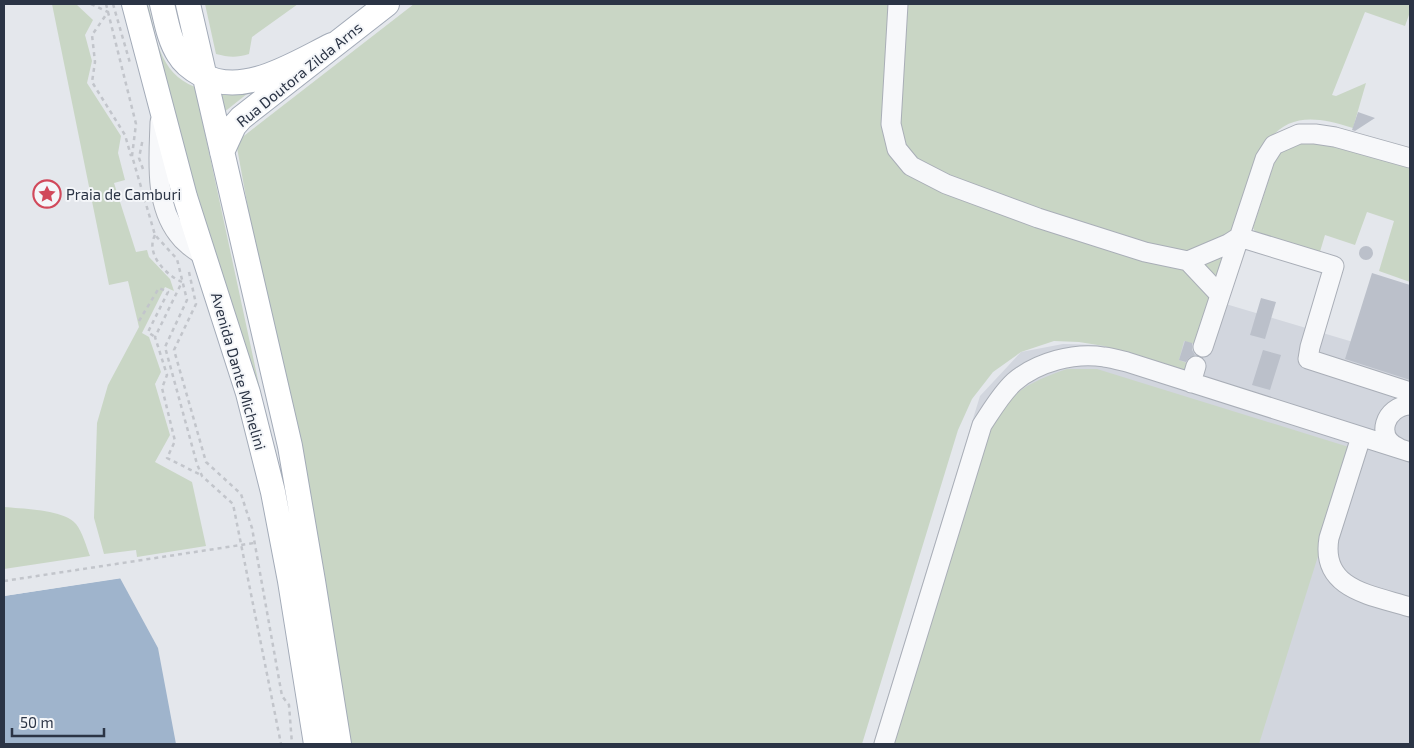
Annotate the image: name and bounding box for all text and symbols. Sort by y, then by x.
street label: Rua Doutora Zilda Arns [233,18,365,130]
place icon: Praia de Camburi [32,179,62,209]
place label: Praia de Camburi [66,185,181,203]
street label: Avenida Dante Michelini [208,290,270,452]
scale bar [12,706,105,738]
text: 50 m [20,713,54,731]

